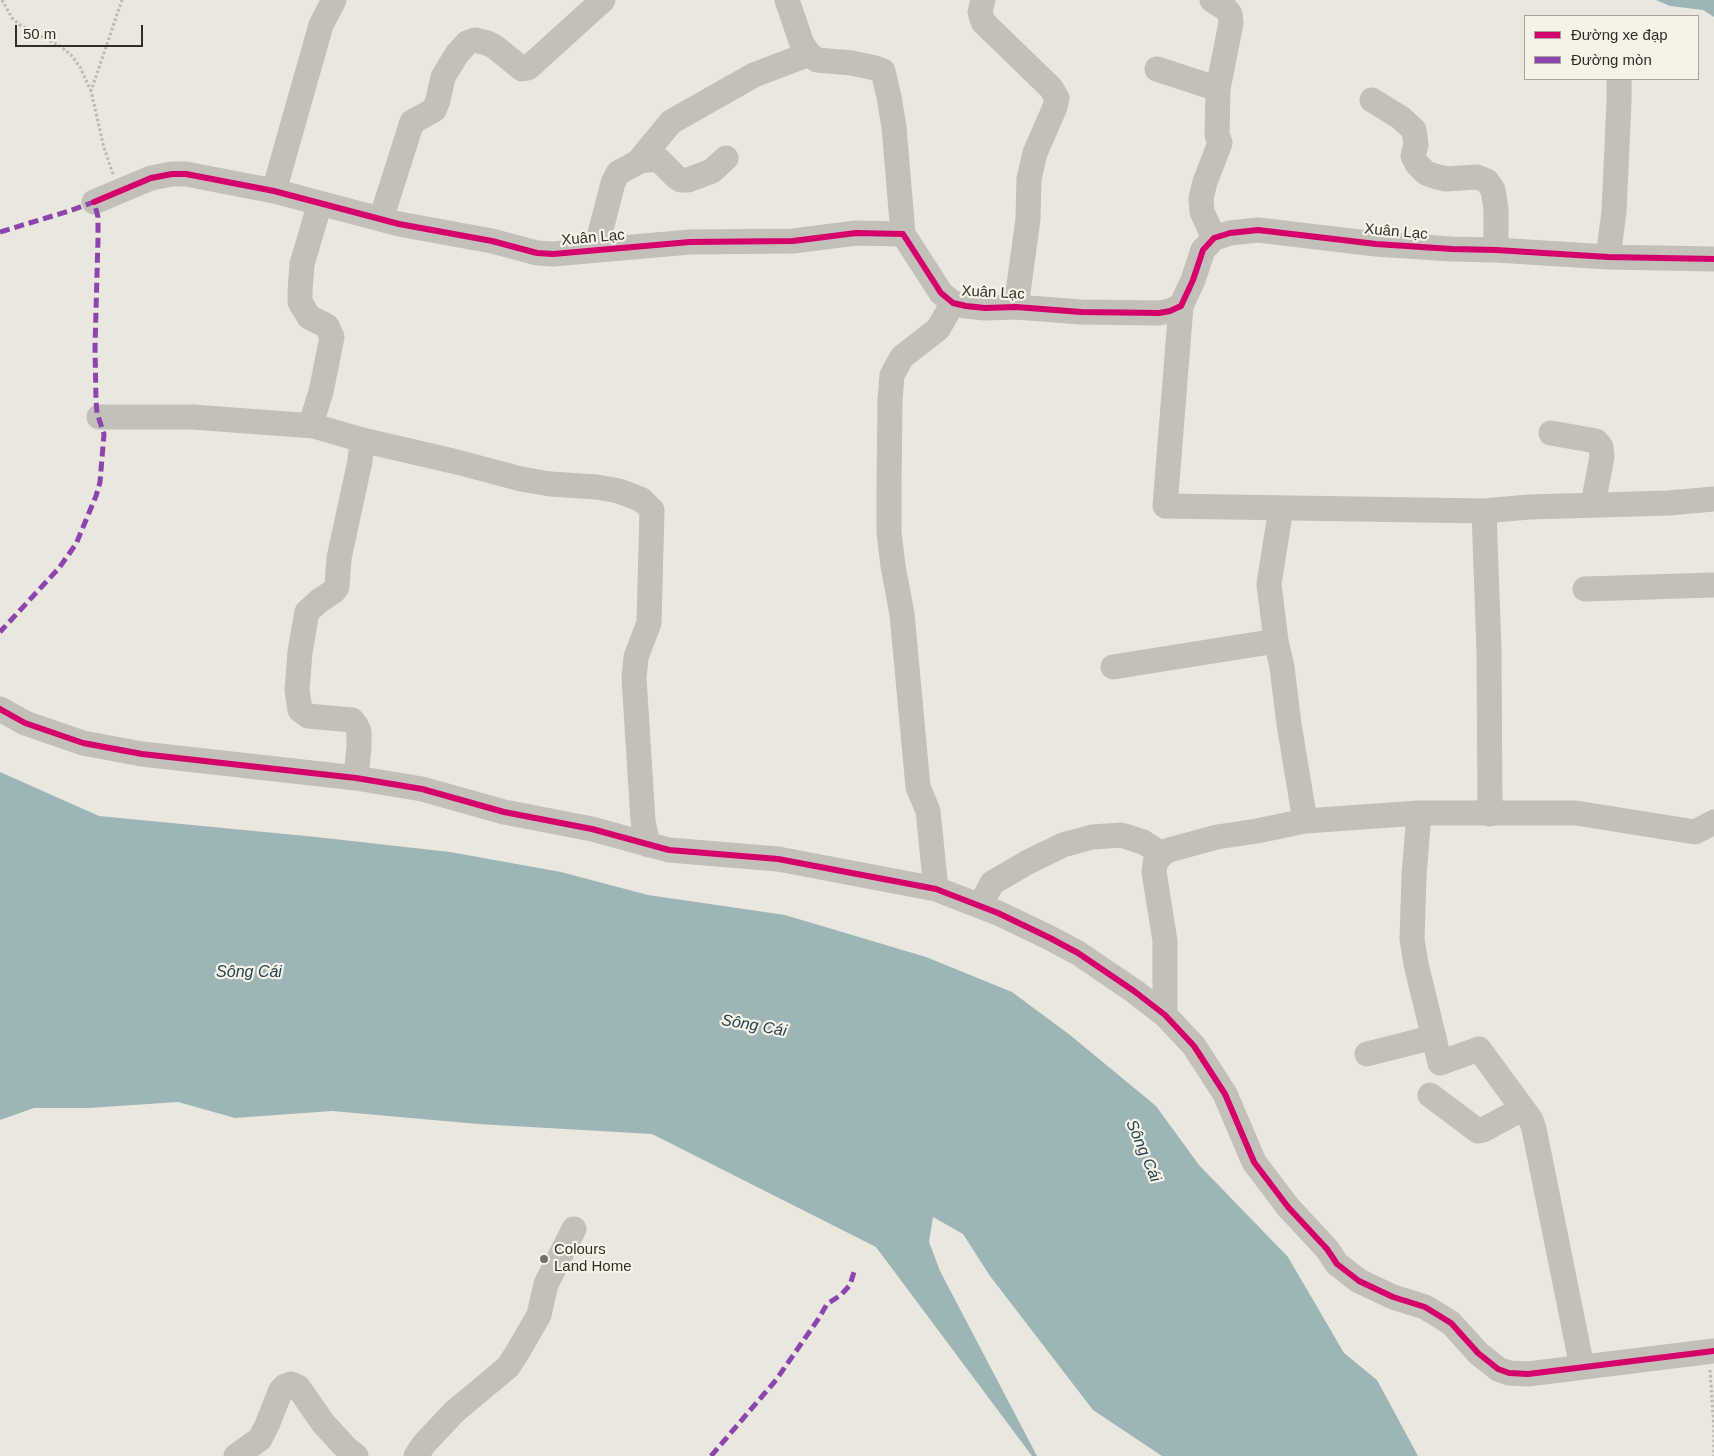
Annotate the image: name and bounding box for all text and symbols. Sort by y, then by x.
scale bar [18,15,145,47]
legend [1524,15,1699,80]
text: 50 m [23,25,56,42]
text: Đường xe đạp [1571,26,1668,43]
text: Đường mòn [1571,51,1652,68]
street label: Xuân Lạc [1364,220,1428,244]
street label: Xuân Lạc [561,226,625,250]
street label: Xuân Lạc [961,282,1025,304]
water label: Sông Cái [216,963,282,983]
water label: Sông Cái [720,1011,788,1041]
water label: Sông Cái [1121,1117,1165,1185]
place label: Colours Land Home [554,1241,632,1276]
marker: Colours Land Home [538,1253,550,1265]

